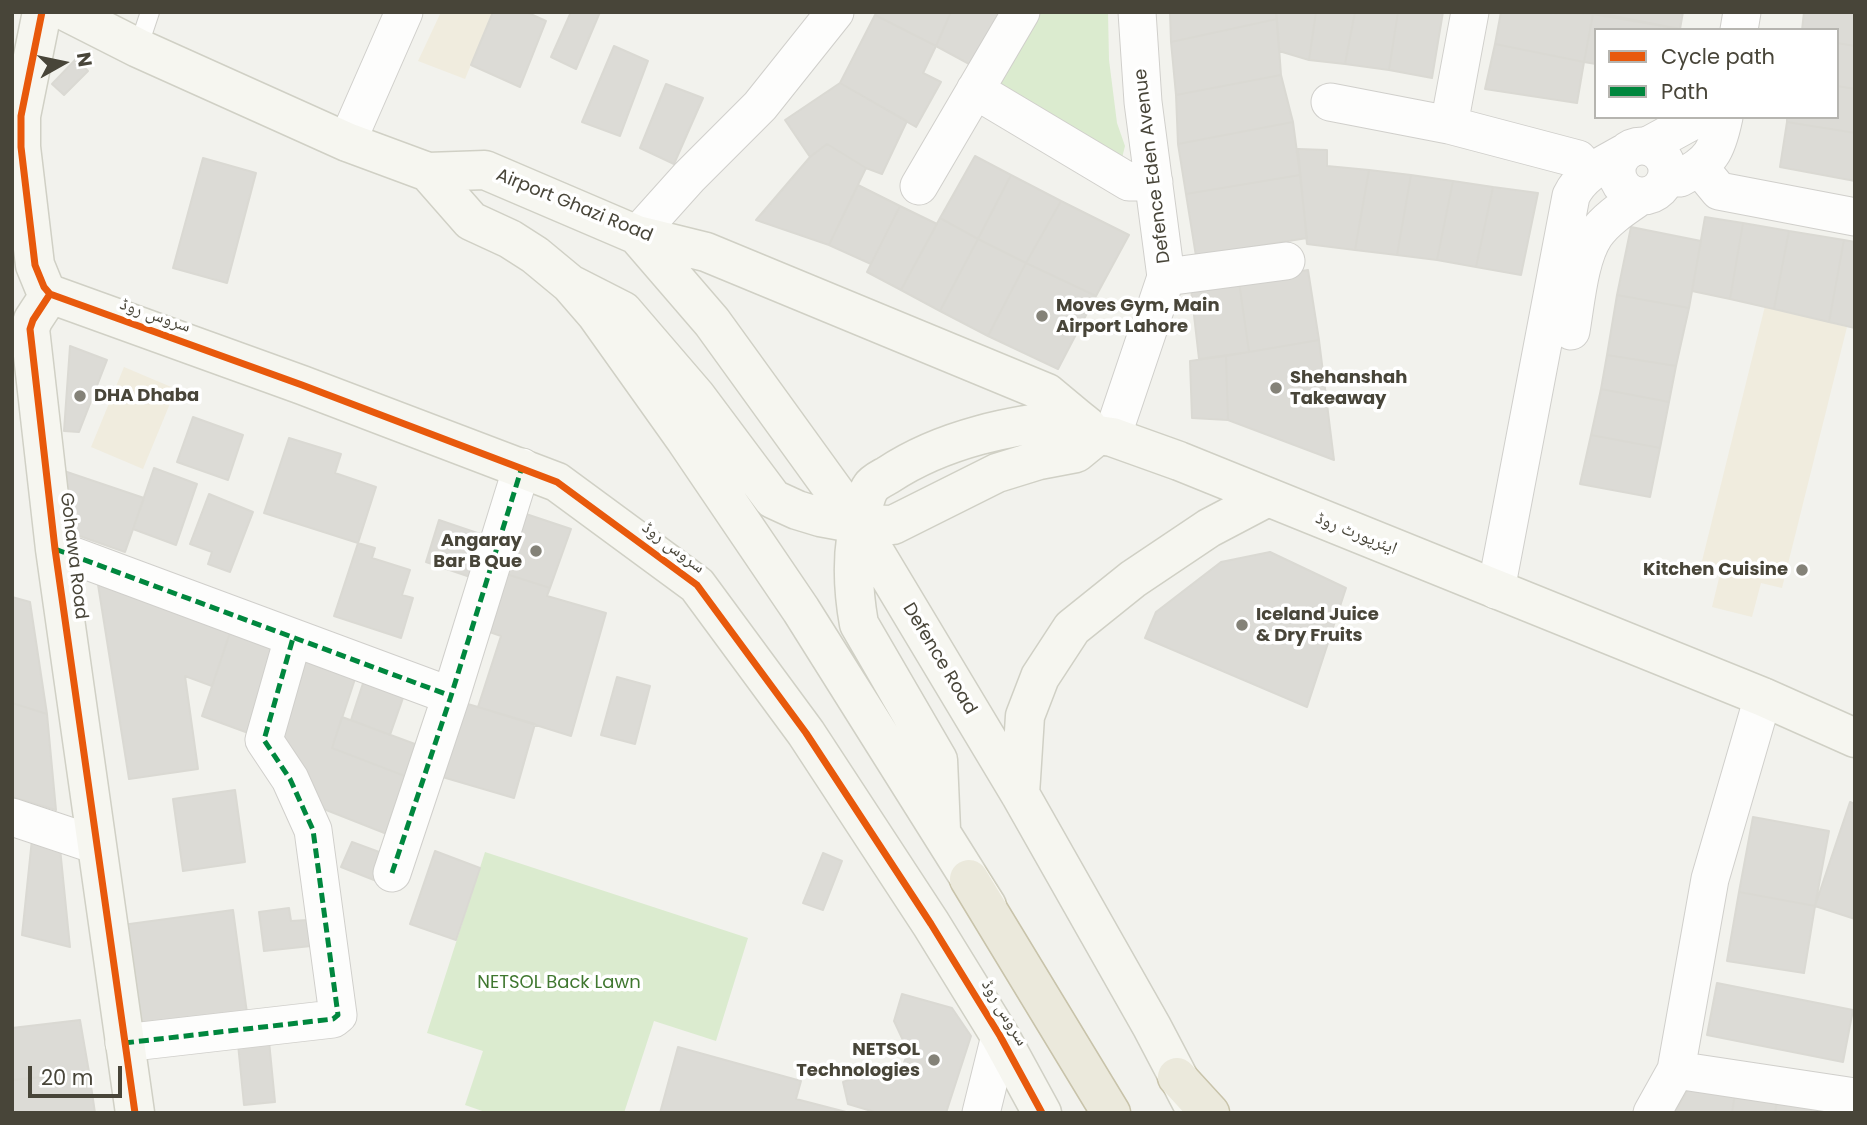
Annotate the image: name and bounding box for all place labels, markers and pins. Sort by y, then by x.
place label: Moves Gym, Main Airport Lahore [1056,295,1220,338]
marker: Moves Gym, Main Airport Lahore [1034,308,1050,324]
place label: Shehanshah Takeaway [1290,367,1407,410]
marker: Shehanshah Takeaway [1268,380,1284,396]
place label: DHA Dhaba [94,385,199,407]
marker: DHA Dhaba [72,388,88,404]
place label: Angaray Bar B Que [433,530,522,572]
marker: Angaray Bar B Que [528,543,544,559]
place label: Kitchen Cuisine [1643,559,1788,581]
marker: Kitchen Cuisine [1794,562,1810,578]
place label: Iceland Juice & Dry Fruits [1256,604,1379,646]
marker: Iceland Juice & Dry Fruits [1234,617,1250,633]
place label: NETSOL Technologies [796,1039,920,1082]
marker: NETSOL Technologies [926,1052,942,1068]

